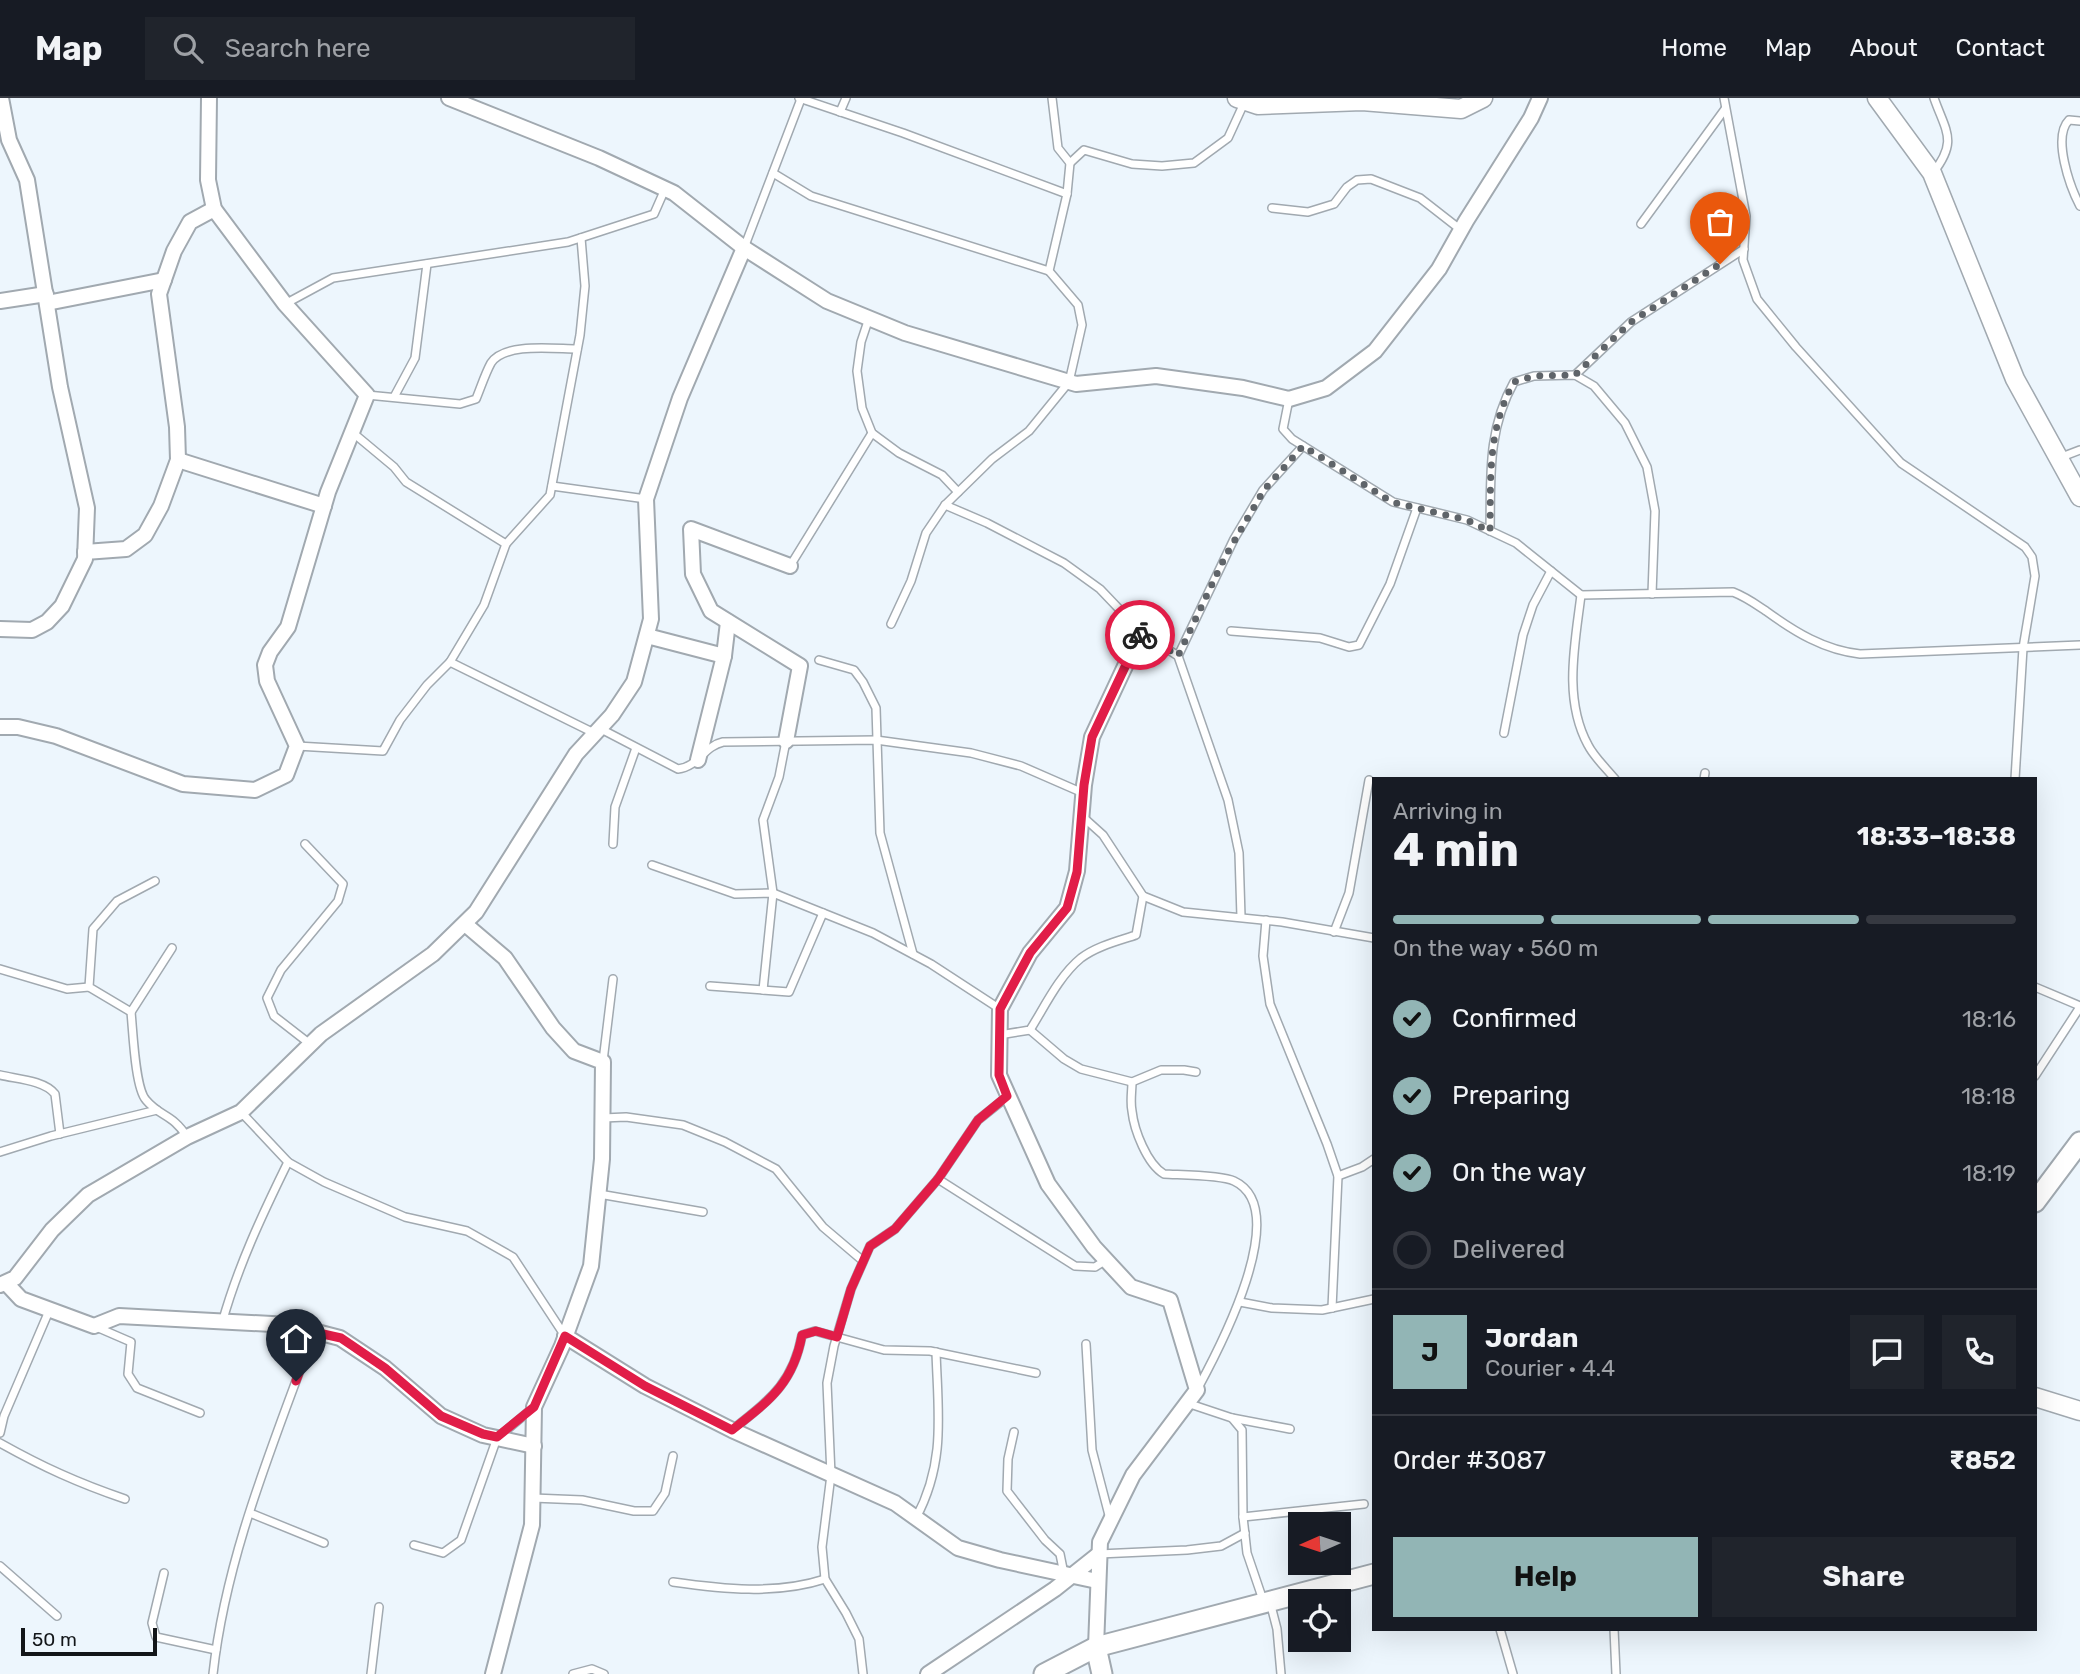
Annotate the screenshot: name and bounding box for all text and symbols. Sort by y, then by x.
search box [145,17,635,80]
text: Map [35,29,103,68]
icon: search [169,29,207,67]
text: Search here [225,33,370,64]
text: Home [1661,34,1727,62]
text: Map [1765,34,1812,62]
text: About [1850,34,1918,62]
text: Contact [1956,34,2045,62]
pin [1690,192,1750,264]
icon: bag [1701,203,1739,241]
courier [1105,600,1175,670]
icon: bike [1121,616,1159,654]
text: Arriving in [1393,797,1503,825]
text: 18:33–18:38 [1857,821,2016,852]
text: 4 min [1393,823,1519,878]
text: On the way · 560 m [1393,934,1598,962]
icon: check [1393,1000,1431,1038]
text: Confirmed [1452,1003,1577,1034]
text: 18:16 [1962,1005,2016,1033]
icon: check [1393,1077,1431,1115]
text: Preparing [1452,1080,1570,1111]
text: 18:18 [1961,1082,2016,1110]
icon: check [1393,1154,1431,1192]
text: On the way [1452,1157,1586,1188]
text: 18:19 [1962,1159,2016,1187]
text: Delivered [1452,1234,1565,1265]
pin [266,1309,326,1381]
button: chat [1850,1315,1924,1389]
button: phone [1942,1315,2016,1389]
icon: home [277,1320,315,1358]
text: Jordan [1485,1323,1578,1354]
text: J [1421,1337,1439,1368]
text: Courier · 4.4 [1485,1354,1615,1382]
text: Order #3087 [1393,1445,1546,1476]
text: ₹852 [1949,1445,2016,1476]
north arrow [1288,1512,1351,1575]
map controls [1288,1512,1351,1652]
button: Help [1393,1537,1698,1617]
button: Share [1712,1537,2016,1617]
button: locate [1288,1589,1351,1652]
scale bar [21,1625,158,1657]
text: 50 m [32,1628,77,1651]

